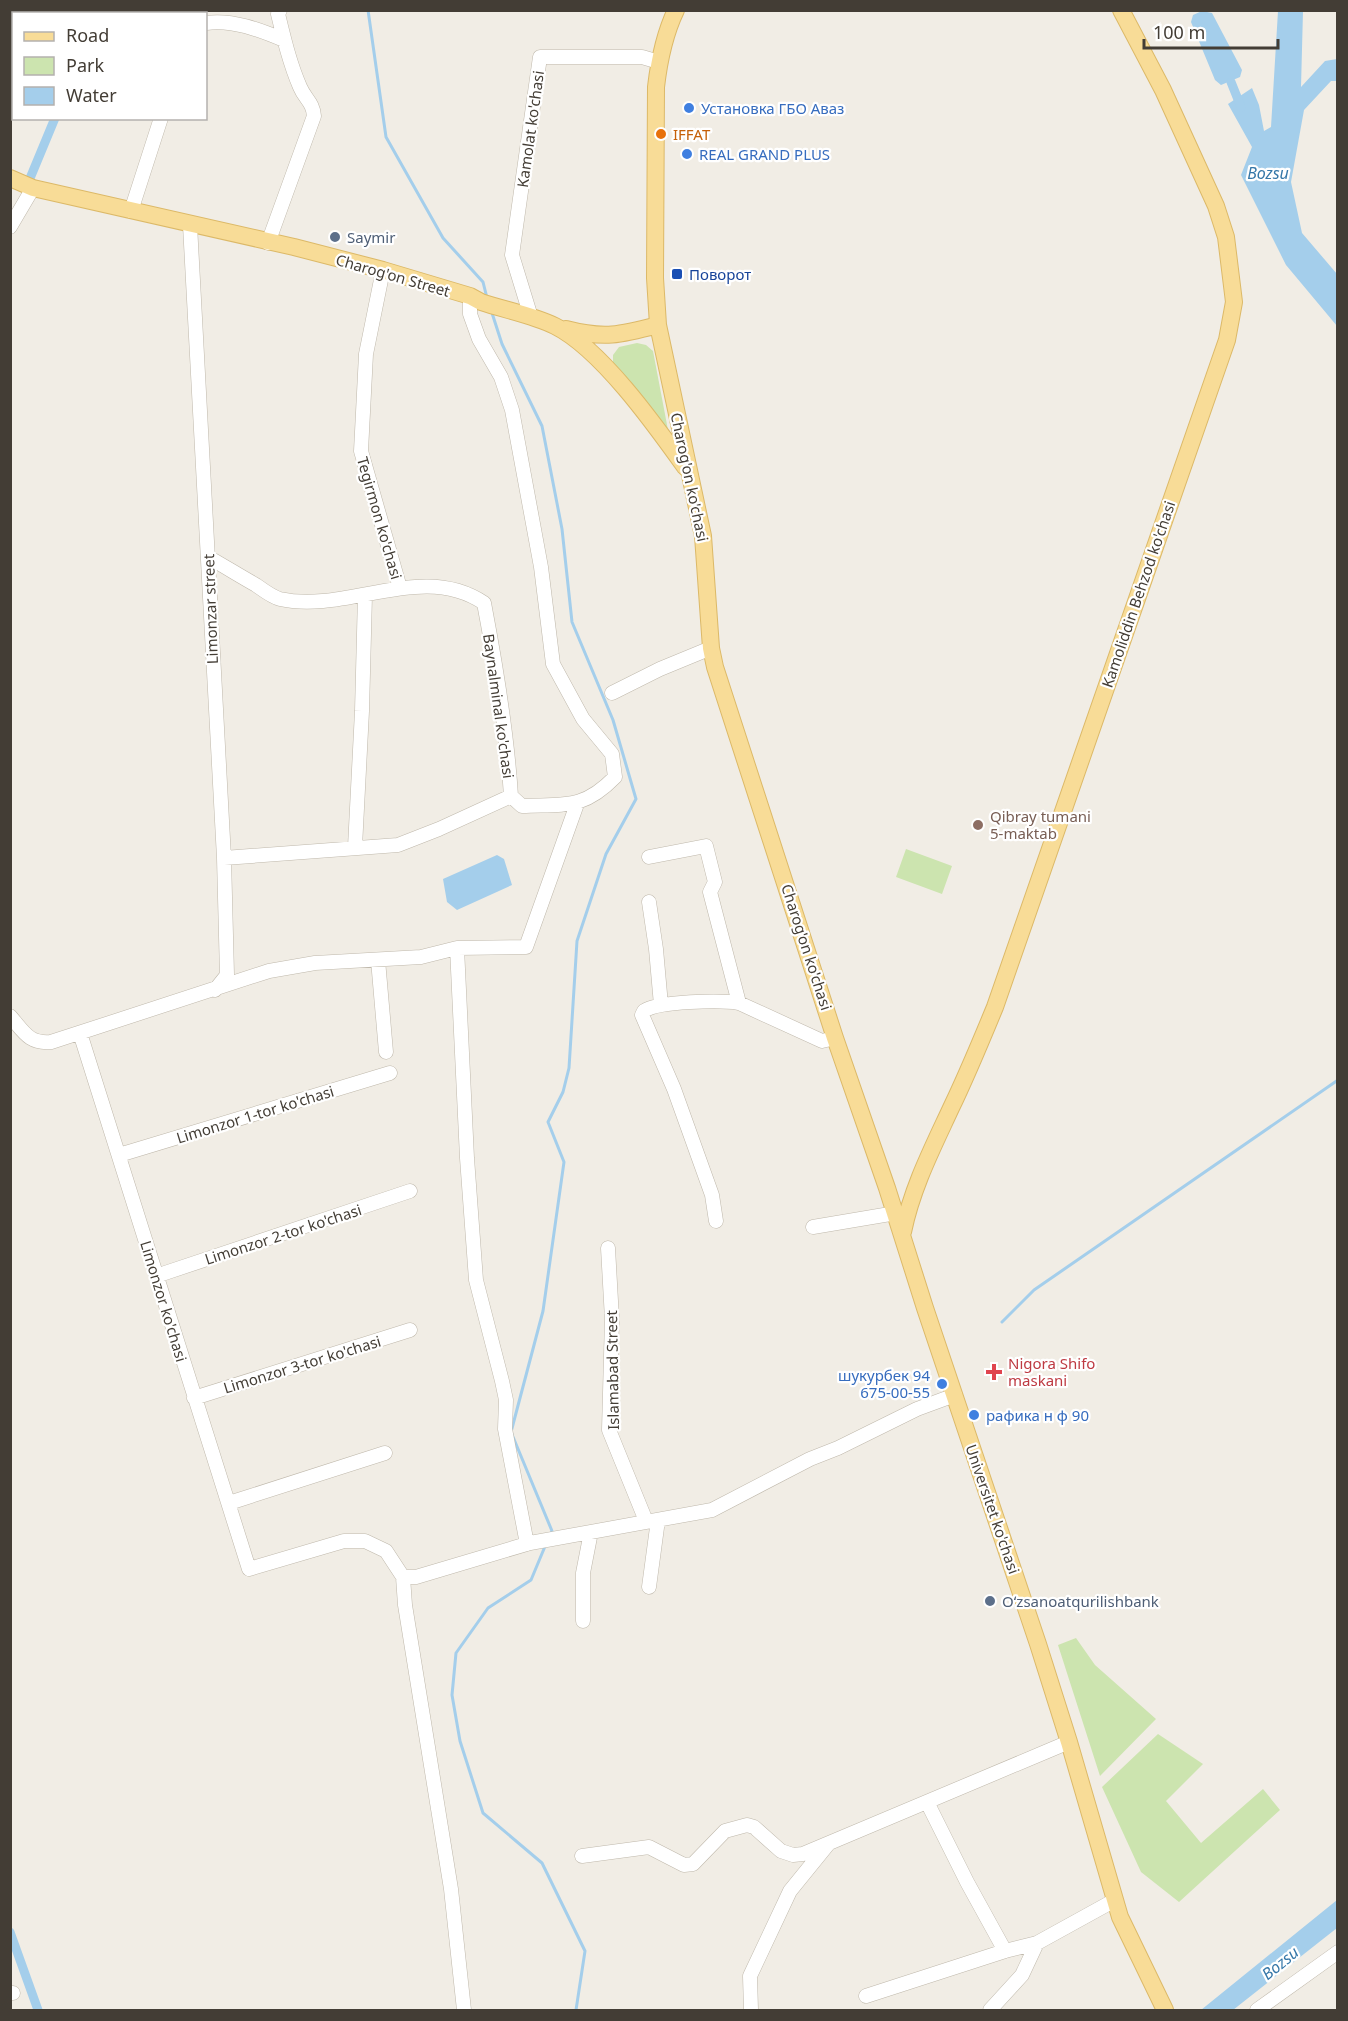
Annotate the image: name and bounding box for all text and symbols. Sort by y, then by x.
legend [12,12,207,120]
scale bar [1144,12,1278,50]
text: 100 m [1153,20,1205,44]
text: Road [66,23,109,47]
text: Park [66,53,104,77]
street label: Kamolat ko'chasi [512,69,548,189]
text: Water [66,83,117,107]
place label: Установка ГБО Аваз [701,98,844,118]
marker: Установка ГБО Аваз [682,101,696,115]
place label: IFFAT [673,124,711,144]
marker: IFFAT [654,127,668,141]
place label: REAL GRAND PLUS [699,144,830,164]
marker: REAL GRAND PLUS [680,147,694,161]
water label: Bozsu [1247,162,1289,184]
place label: Saymir [347,227,395,247]
marker: Saymir [328,230,342,244]
street label: Charog'on Street [334,249,453,301]
place label: Поворот [689,264,751,284]
marker: Поворот [670,267,684,281]
street label: Charog'on ko'chasi [667,411,713,543]
street label: Tegirmon ko'chasi [353,454,407,582]
street label: Kamoliddin Behzod ko'chasi [1097,498,1179,690]
street label: Limonzar street [198,553,222,665]
street label: Baynalminal ko'chasi [479,632,519,780]
place label: Qibray tumani 5-maktab [990,806,1091,843]
marker: Qibray tumani 5-maktab [971,818,985,832]
street label: Charog'on ko'chasi [777,881,837,1013]
street label: Limonzor 1-tor ko'chasi [174,1081,336,1147]
street label: Limonzor 2-tor ko'chasi [202,1199,364,1269]
street label: Limonzor ko'chasi [136,1238,192,1364]
street label: Islamabad Street [601,1309,623,1430]
street label: Limonzor 3-tor ko'chasi [221,1331,383,1397]
place label: Nigora Shifo maskani [1008,1353,1095,1390]
marker: Nigora Shifo maskani [985,1363,1003,1381]
place label: шукурбек 94 675-00-55 [838,1365,930,1402]
marker: шукурбек 94 675-00-55 [935,1377,949,1391]
place label: рафика н ф 90 [986,1405,1089,1425]
marker: рафика н ф 90 [967,1408,981,1422]
street label: Universitet ko'chasi [961,1441,1025,1577]
place label: Oʻzsanoatqurilishbank [1002,1591,1159,1611]
marker: Oʻzsanoatqurilishbank [983,1594,997,1608]
water label: Bozsu [1257,1941,1303,1985]

